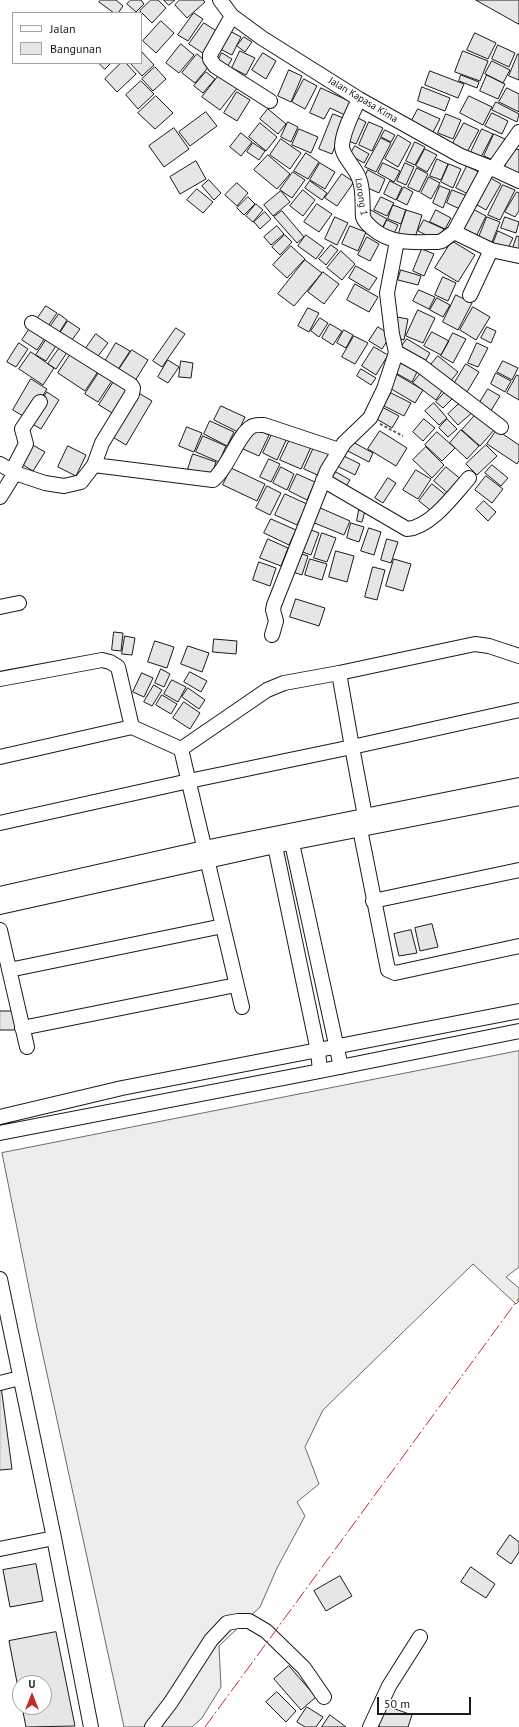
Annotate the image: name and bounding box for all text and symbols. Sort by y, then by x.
legend [12,12,142,64]
text: Jalan [50,21,75,36]
text: Bangunan [50,41,102,56]
street label: Jalan Kapasa Kima [326,75,400,125]
street label: Lorong 1 [352,177,370,217]
north arrow [12,1675,52,1715]
text: U [29,1677,35,1691]
scale bar [379,1689,473,1715]
text: 50 m [384,1696,410,1711]

